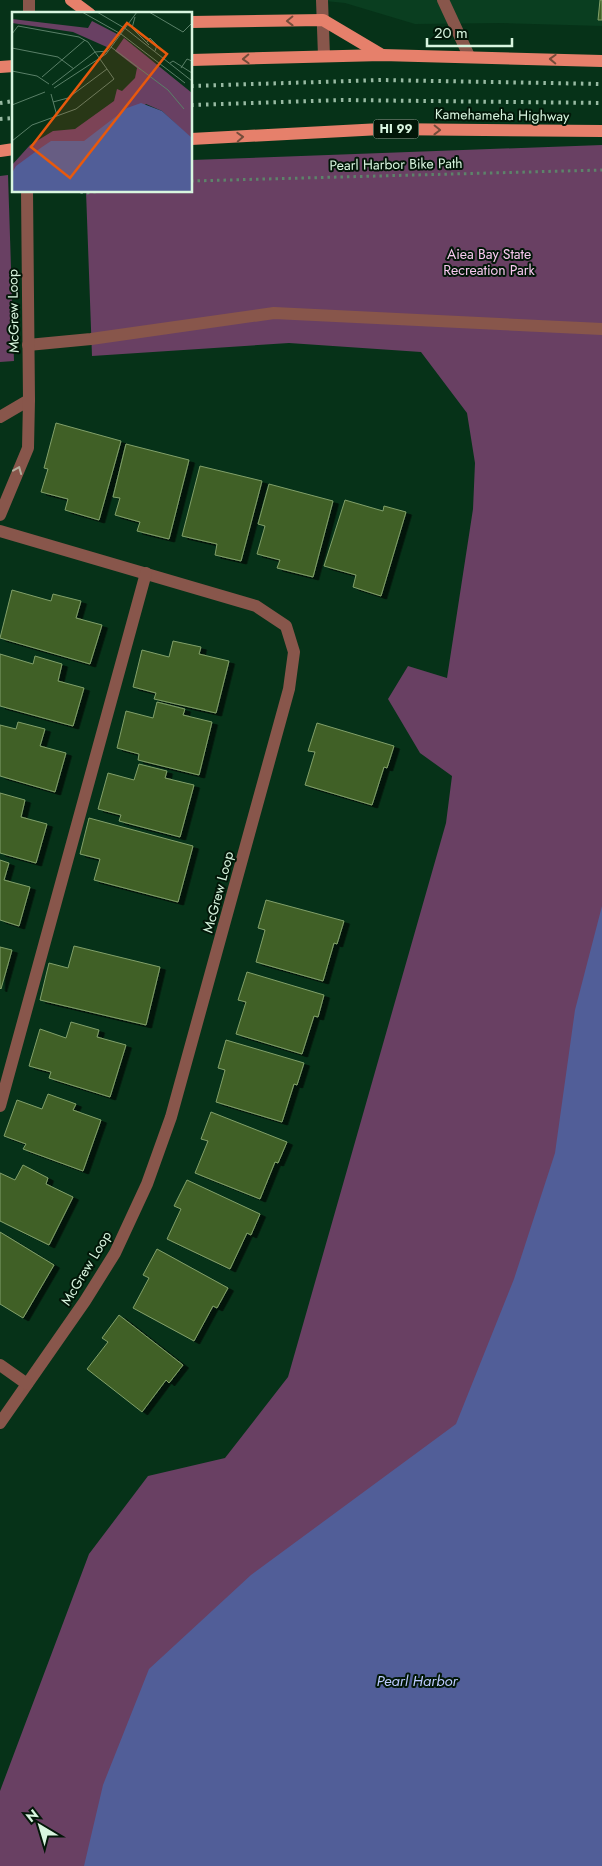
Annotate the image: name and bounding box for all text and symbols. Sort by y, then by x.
inset map [12,12,192,192]
one-way arrow [286,15,294,26]
scale bar [427,15,512,47]
text: 20 m [434,22,468,44]
one-way arrow [241,53,249,64]
one-way arrow [549,54,557,64]
street label: Kamehameha Highway [435,104,570,126]
road number: HI 99 [374,120,418,138]
one-way arrow [434,125,441,135]
one-way arrow [236,131,244,142]
street label: Pearl Harbor Bike Path [329,153,463,175]
park label: Aiea Bay State Recreation Park [443,244,536,280]
street label: McGrew Loop [2,269,24,353]
one-way arrow [12,466,23,475]
street label: McGrew Loop [198,849,239,935]
street label: McGrew Loop [56,1227,116,1309]
water label: Pearl Harbor [376,1670,459,1692]
north arrow [15,1801,65,1851]
text: N [21,1804,43,1827]

